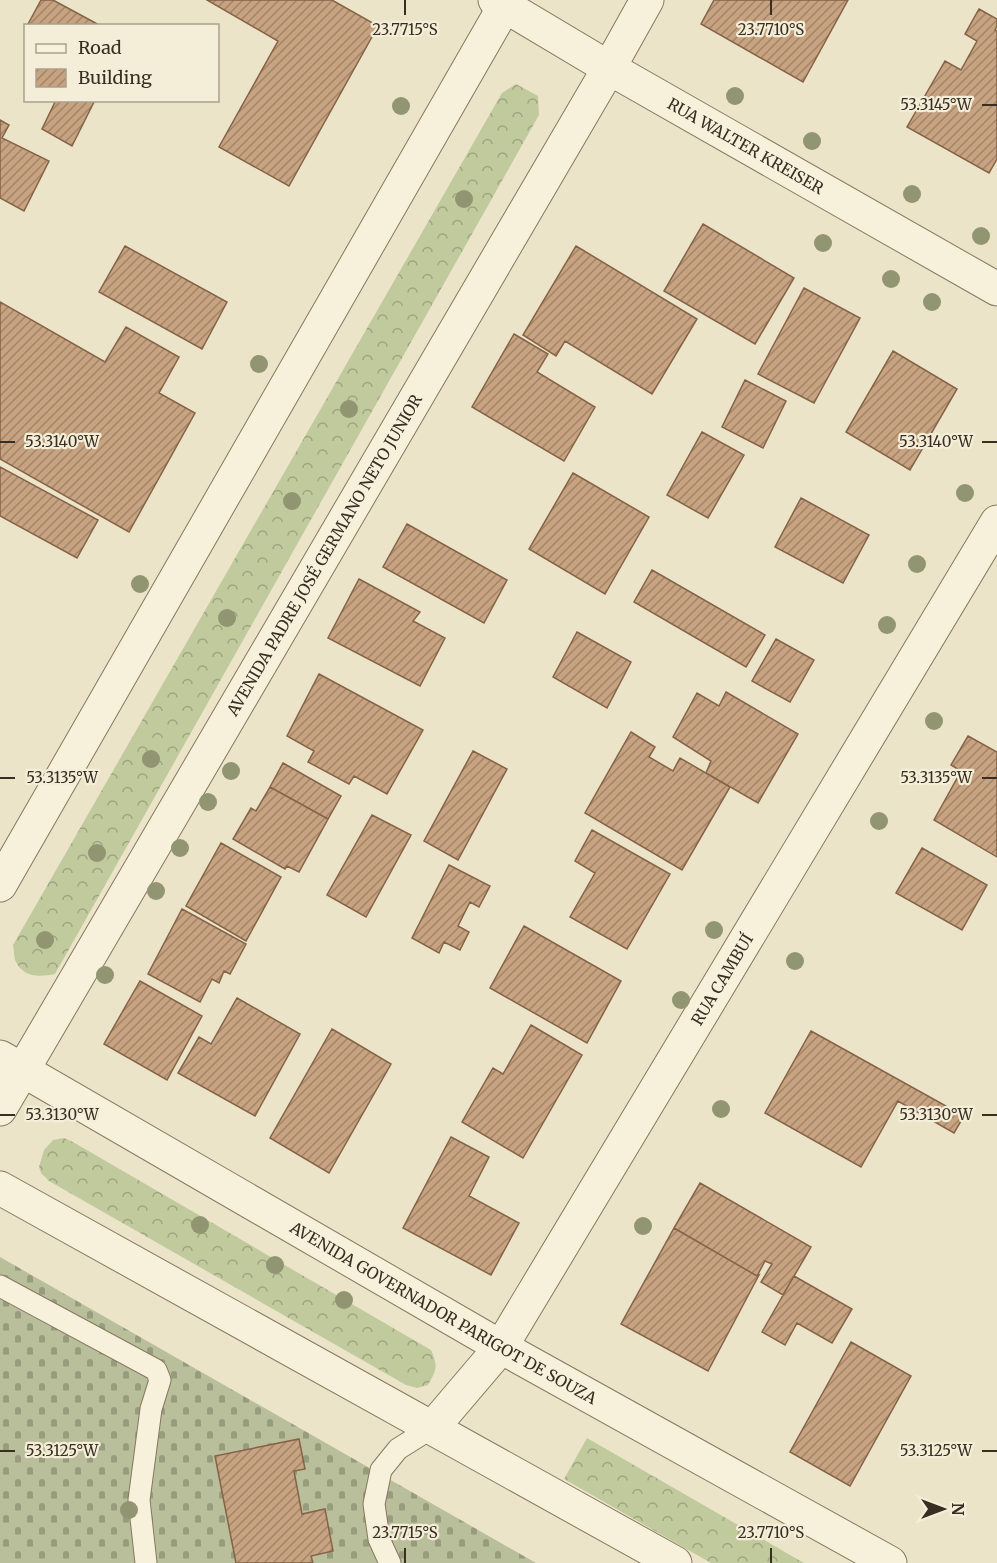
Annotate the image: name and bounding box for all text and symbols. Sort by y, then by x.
text: 23.7715°S [372,20,438,39]
text: 23.7710°S [738,20,804,39]
legend [24,24,219,102]
text: Road [78,36,122,59]
text: Building [78,66,152,89]
street label: RUA WALTER KREISER [664,93,828,199]
text: 53.3145°W [900,95,973,114]
street label: AVENIDA PADRE JOSÉ GERMANO NETO JUNIOR [222,390,426,720]
text: 53.3140°W [25,432,100,451]
text: 53.3140°W [899,432,974,451]
text: 53.3135°W [26,768,99,787]
text: 53.3135°W [900,768,973,787]
street label: RUA CAMBUÍ [687,930,757,1029]
text: 53.3130°W [25,1105,100,1124]
text: 53.3130°W [899,1105,974,1124]
street label: AVENIDA GOVERNADOR PARIGOT DE SOUZA [286,1217,601,1409]
text: 53.3125°W [26,1441,99,1460]
text: 53.3125°W [900,1441,973,1460]
north arrow [913,1479,973,1539]
text: N [948,1503,968,1516]
text: 23.7715°S [372,1523,438,1542]
text: 23.7710°S [738,1523,804,1542]

